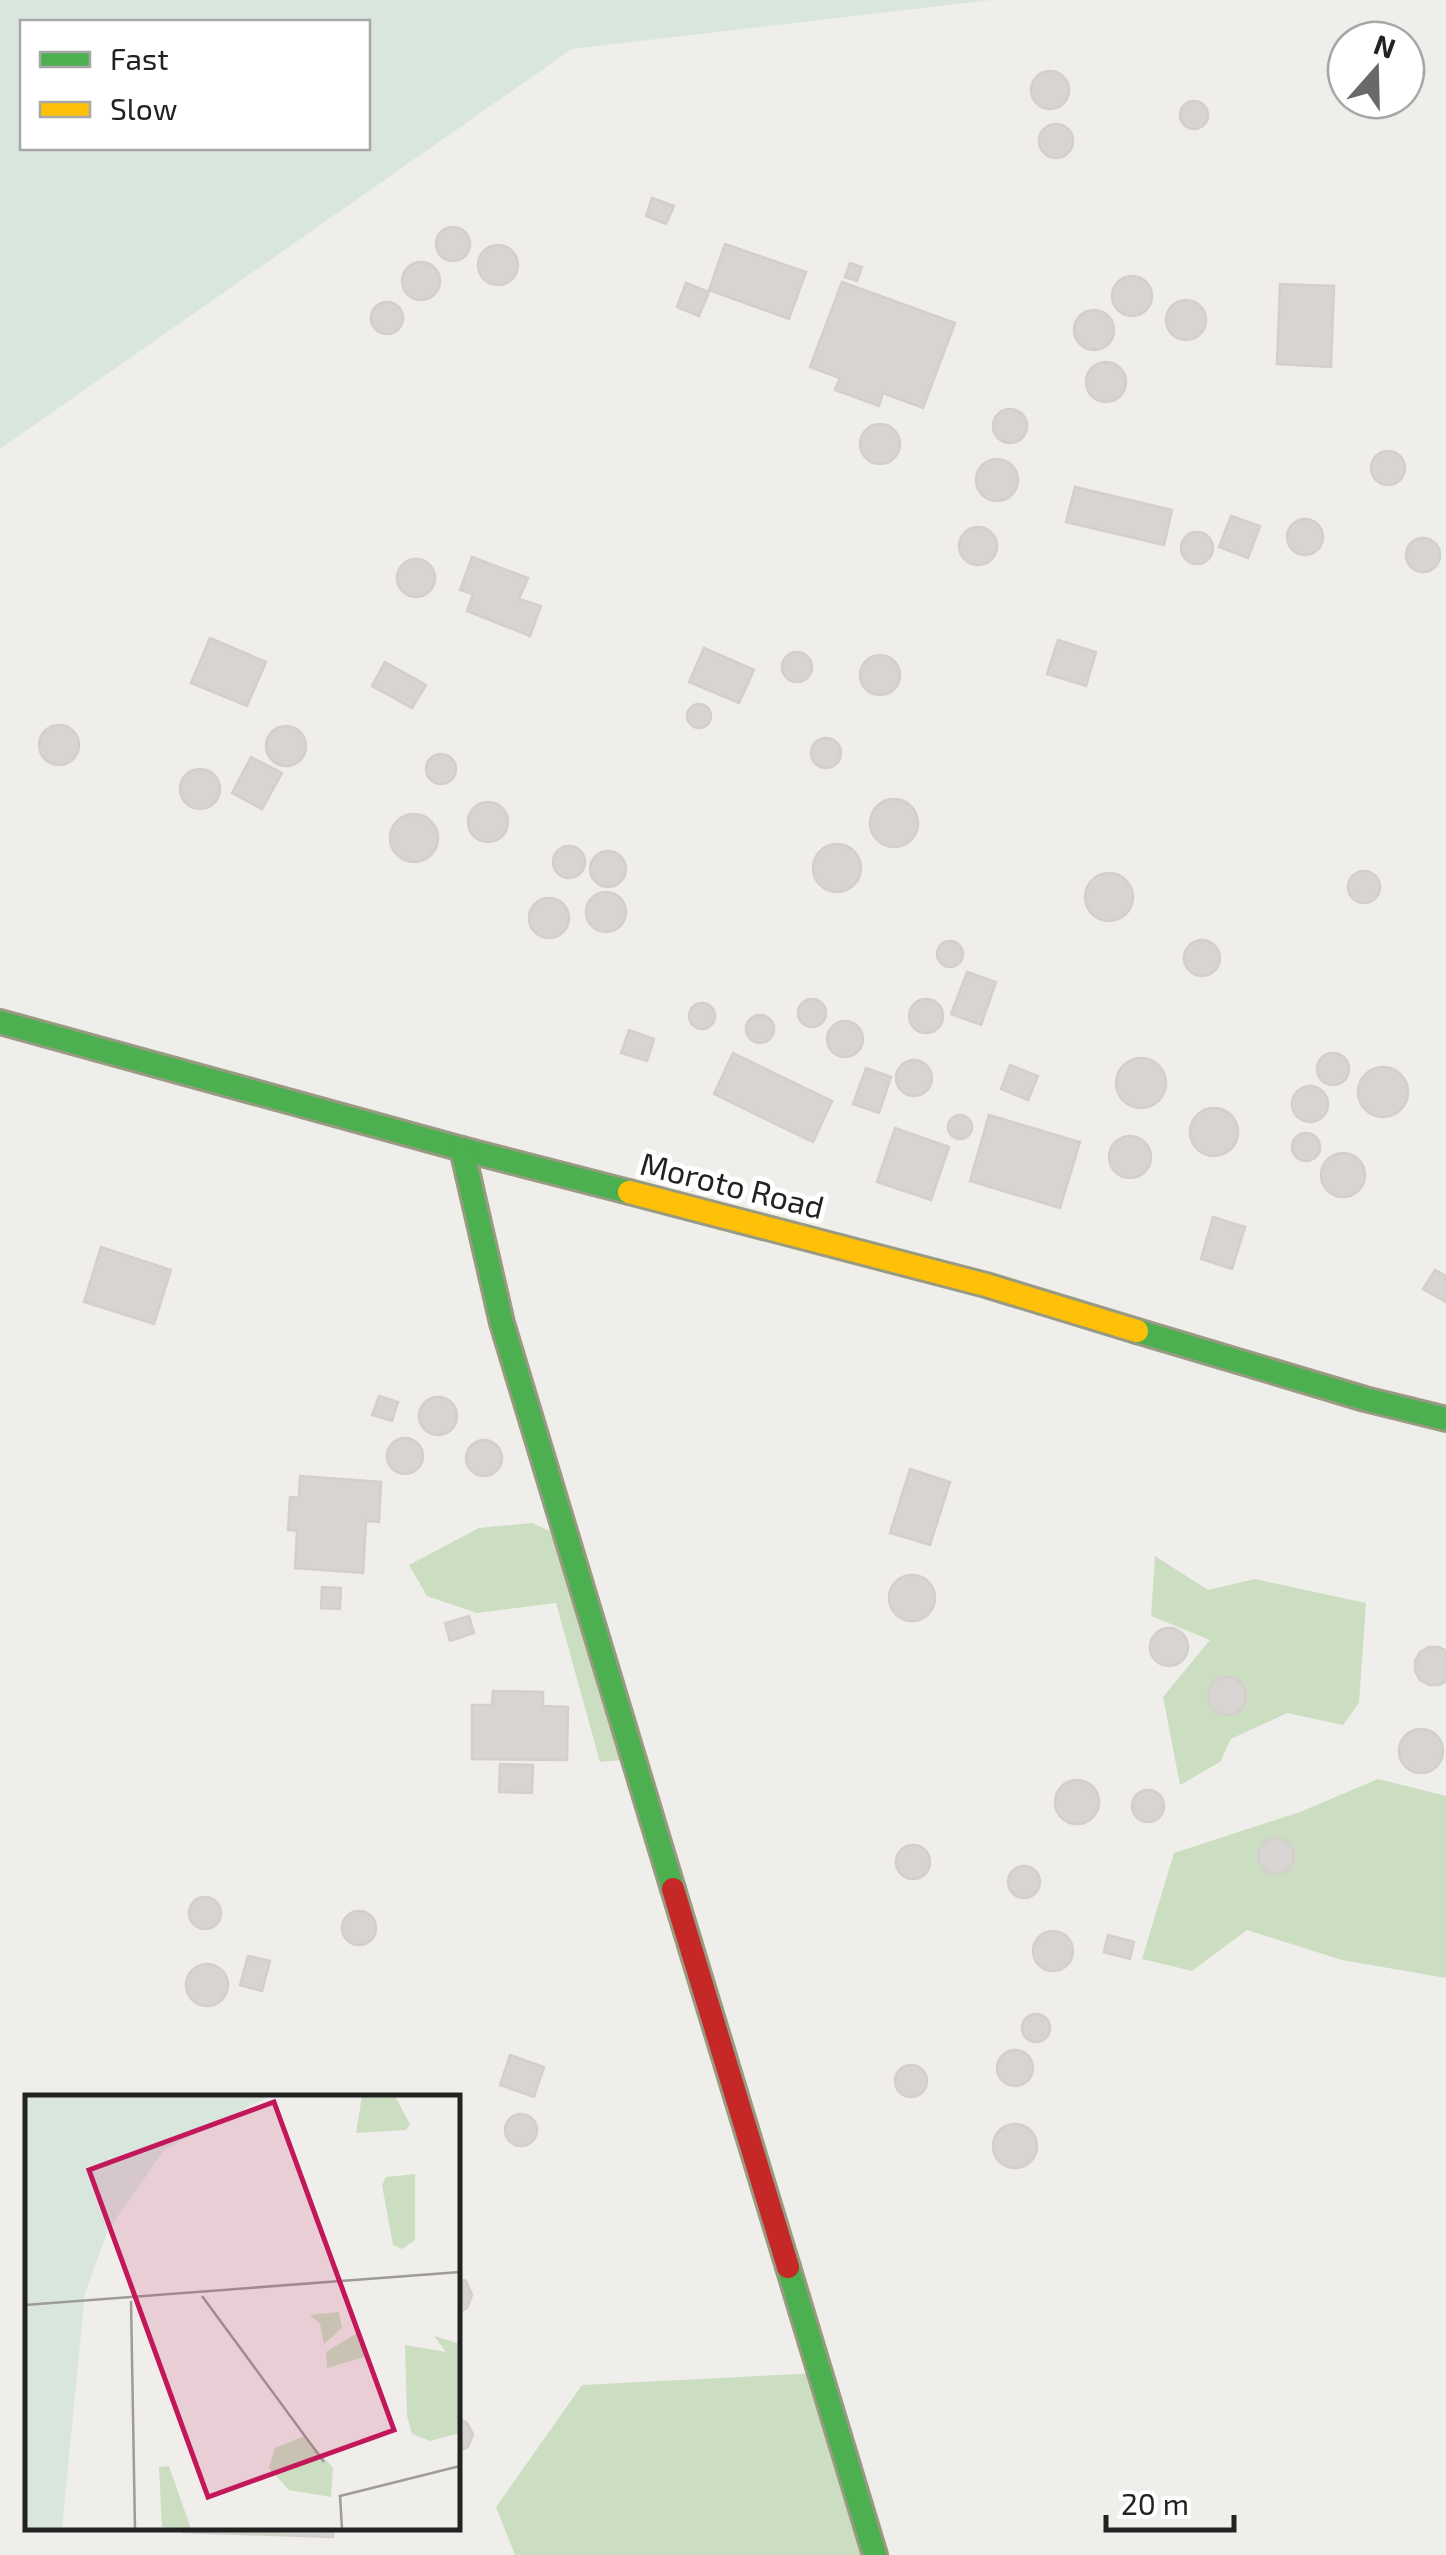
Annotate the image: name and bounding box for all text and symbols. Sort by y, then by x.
legend [20,20,370,150]
north arrow [1326,20,1426,120]
text: N [1370,26,1400,65]
text: Fast [110,40,169,76]
text: Slow [110,90,177,126]
street label: Moroto Road [637,1143,828,1225]
inset map [25,2095,460,2530]
scale bar [1106,2470,1234,2532]
text: 20 m [1121,2485,1189,2521]

